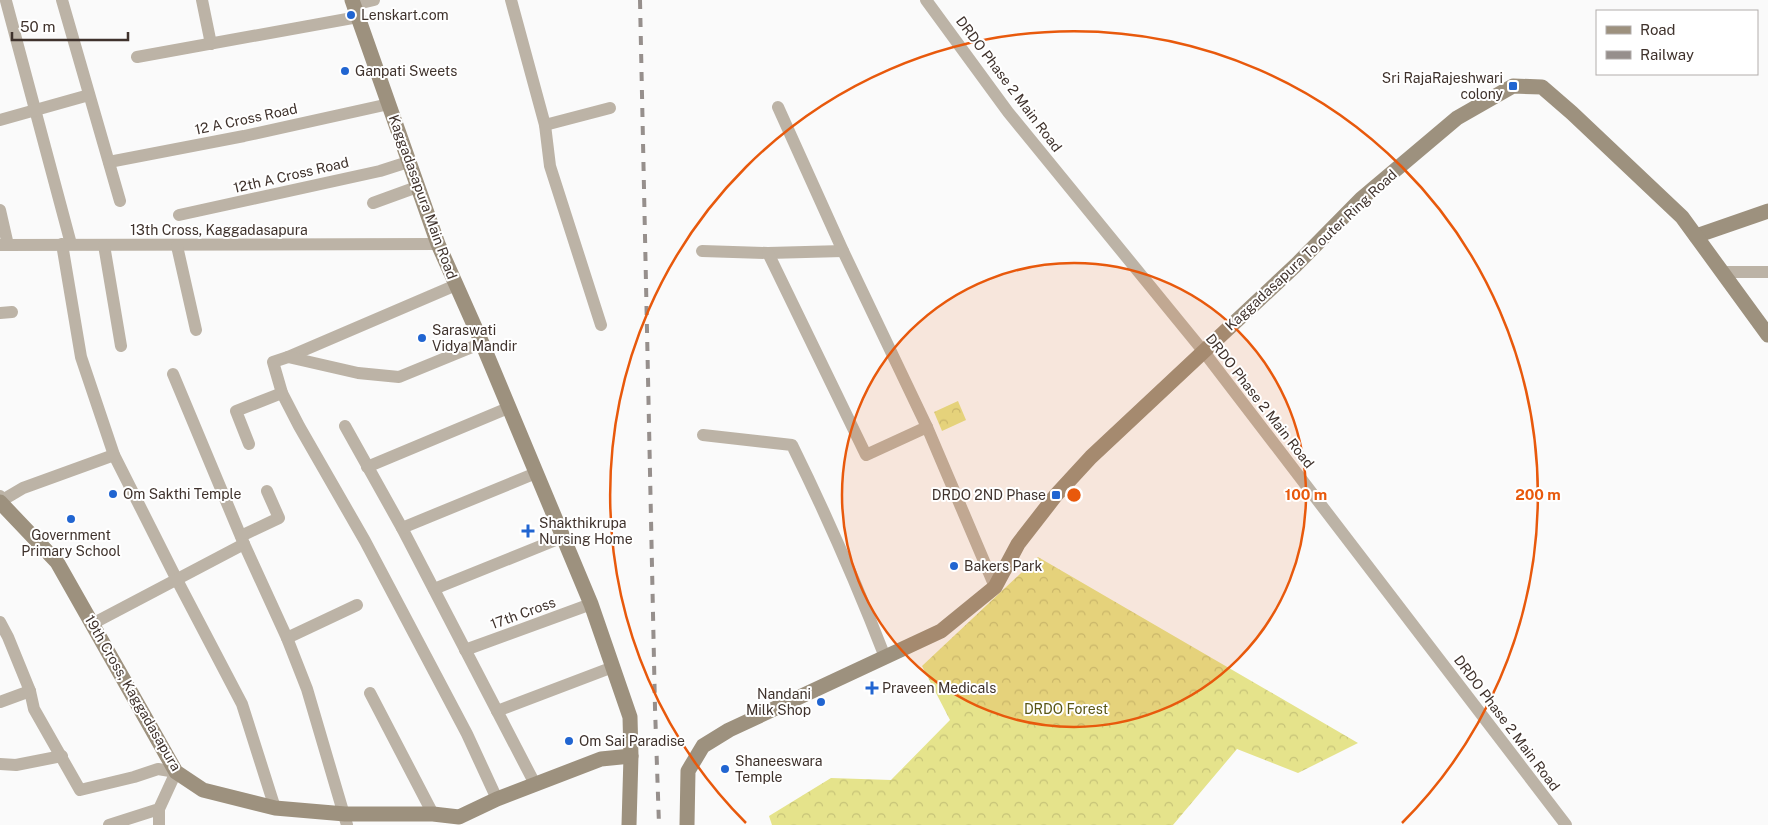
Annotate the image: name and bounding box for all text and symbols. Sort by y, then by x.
place label: Lenskart.com [361,7,449,23]
marker: Lenskart.com [345,9,357,21]
scale bar [12,10,129,42]
legend [1596,10,1758,75]
street label: DRDO Phase 2 Main Road [953,13,1065,155]
text: 50 m [20,18,55,35]
text: Road [1640,21,1676,38]
text: Railway [1640,46,1694,63]
place label: Ganpati Sweets [355,63,457,79]
marker: Ganpati Sweets [339,65,351,77]
place label: Sri RajaRajeshwari colony [1382,70,1504,102]
marker: Sri RajaRajeshwari colony [1507,80,1519,92]
street label: 12 A Cross Road [193,100,299,138]
street label: Kaggadasapura Main Road [386,113,460,281]
street label: 12th A Cross Road [232,154,350,196]
street label: Kaggadasapura To outer Ring Road [1222,166,1400,334]
street label: 13th Cross, Kaggadasapura [130,222,308,238]
place label: Saraswati Vidya Mandir [432,322,517,354]
street label: DRDO Phase 2 Main Road [1203,331,1317,471]
marker: Saraswati Vidya Mandir [416,332,428,344]
place label: Om Sakthi Temple [123,486,241,502]
centre of rings [1065,486,1083,504]
text: 100 m [1285,486,1327,503]
text: 200 m [1515,486,1561,503]
place label: DRDO 2ND Phase [932,487,1046,503]
marker: Om Sakthi Temple [107,488,119,500]
marker: DRDO 2ND Phase [1050,489,1062,501]
marker: Government Primary School [65,513,77,525]
place label: Shakthikrupa Nursing Home [539,515,633,547]
marker: Shakthikrupa Nursing Home [521,524,535,538]
place label: Government Primary School [21,527,121,559]
place label: Bakers Park [964,558,1042,574]
marker: Bakers Park [948,560,960,572]
street label: 17th Cross [488,594,558,632]
street label: 19th Cross, Kaggadasapura [82,612,184,774]
street label: DRDO Phase 2 Main Road [1451,652,1563,794]
place label: Praveen Medicals [882,680,996,696]
marker: Praveen Medicals [866,682,878,694]
place label: Nandani Milk Shop [746,686,811,718]
marker: Nandani Milk Shop [815,696,827,708]
park label: DRDO Forest [1024,701,1108,717]
place label: Om Sai Paradise [579,733,685,749]
marker: Om Sai Paradise [563,735,575,747]
place label: Shaneeswara Temple [735,753,823,785]
marker: Shaneeswara Temple [719,763,731,775]

